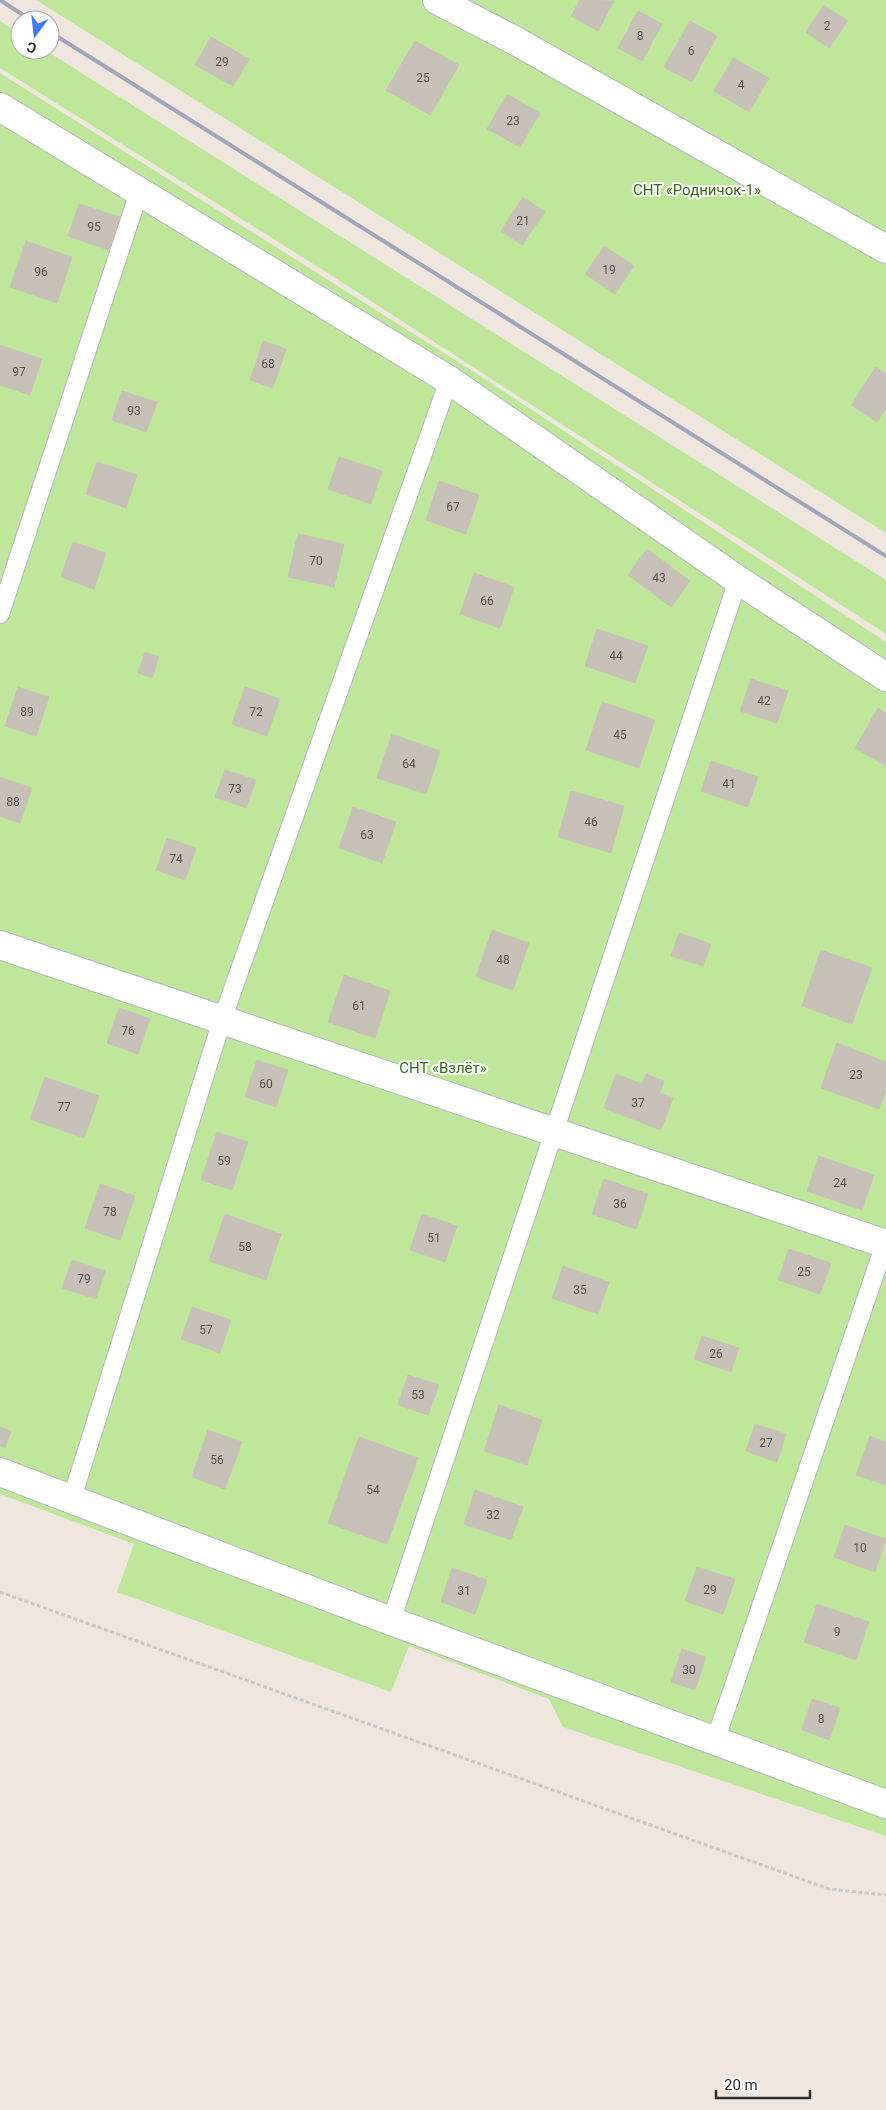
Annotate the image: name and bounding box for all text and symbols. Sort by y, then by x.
north arrow [10,10,60,60]
house number: 2 [824,19,831,33]
house number: 8 [637,29,644,43]
text: С [25,39,38,56]
house number: 6 [688,44,695,58]
house number: 29 [215,55,229,69]
house number: 25 [416,71,430,85]
house number: 4 [738,78,745,92]
house number: 23 [506,114,520,128]
park label: СНТ «Родничок-1» [633,181,761,199]
house number: 21 [516,214,530,228]
house number: 95 [87,220,101,234]
house number: 19 [602,263,616,277]
house number: 96 [34,265,48,279]
house number: 68 [261,357,275,371]
house number: 97 [12,365,26,379]
house number: 93 [127,404,141,418]
house number: 67 [446,500,460,514]
house number: 70 [309,554,323,568]
house number: 43 [652,571,666,585]
house number: 66 [480,594,494,608]
house number: 44 [609,649,623,663]
house number: 42 [757,694,771,708]
house number: 89 [20,705,34,719]
house number: 72 [249,705,263,719]
house number: 45 [613,728,627,742]
house number: 64 [402,757,416,771]
house number: 41 [722,777,736,791]
house number: 73 [228,782,242,796]
house number: 88 [6,795,20,809]
house number: 46 [584,815,598,829]
house number: 63 [360,828,374,842]
house number: 74 [169,852,183,866]
house number: 48 [496,953,510,967]
house number: 61 [352,999,366,1013]
house number: 76 [121,1024,135,1038]
park label: СНТ «Взлёт» [399,1059,487,1077]
house number: 23 [849,1068,863,1082]
house number: 60 [259,1077,273,1091]
house number: 37 [631,1096,645,1110]
house number: 77 [57,1100,71,1114]
house number: 59 [217,1154,231,1168]
house number: 24 [833,1176,847,1190]
house number: 36 [613,1197,627,1211]
house number: 78 [103,1205,117,1219]
house number: 51 [427,1231,441,1245]
house number: 58 [238,1240,252,1254]
house number: 25 [797,1265,811,1279]
house number: 79 [77,1272,91,1286]
house number: 35 [573,1283,587,1297]
house number: 57 [199,1323,213,1337]
house number: 26 [709,1347,723,1361]
house number: 53 [411,1388,425,1402]
house number: 27 [759,1436,773,1450]
house number: 56 [210,1453,224,1467]
house number: 54 [366,1483,380,1497]
house number: 32 [486,1508,500,1522]
house number: 10 [853,1541,867,1555]
house number: 29 [703,1583,717,1597]
house number: 31 [457,1584,471,1598]
house number: 9 [834,1625,840,1639]
house number: 30 [682,1663,696,1677]
house number: 8 [818,1712,825,1726]
scale bar [716,2068,810,2100]
text: 20 m [724,2076,758,2094]

